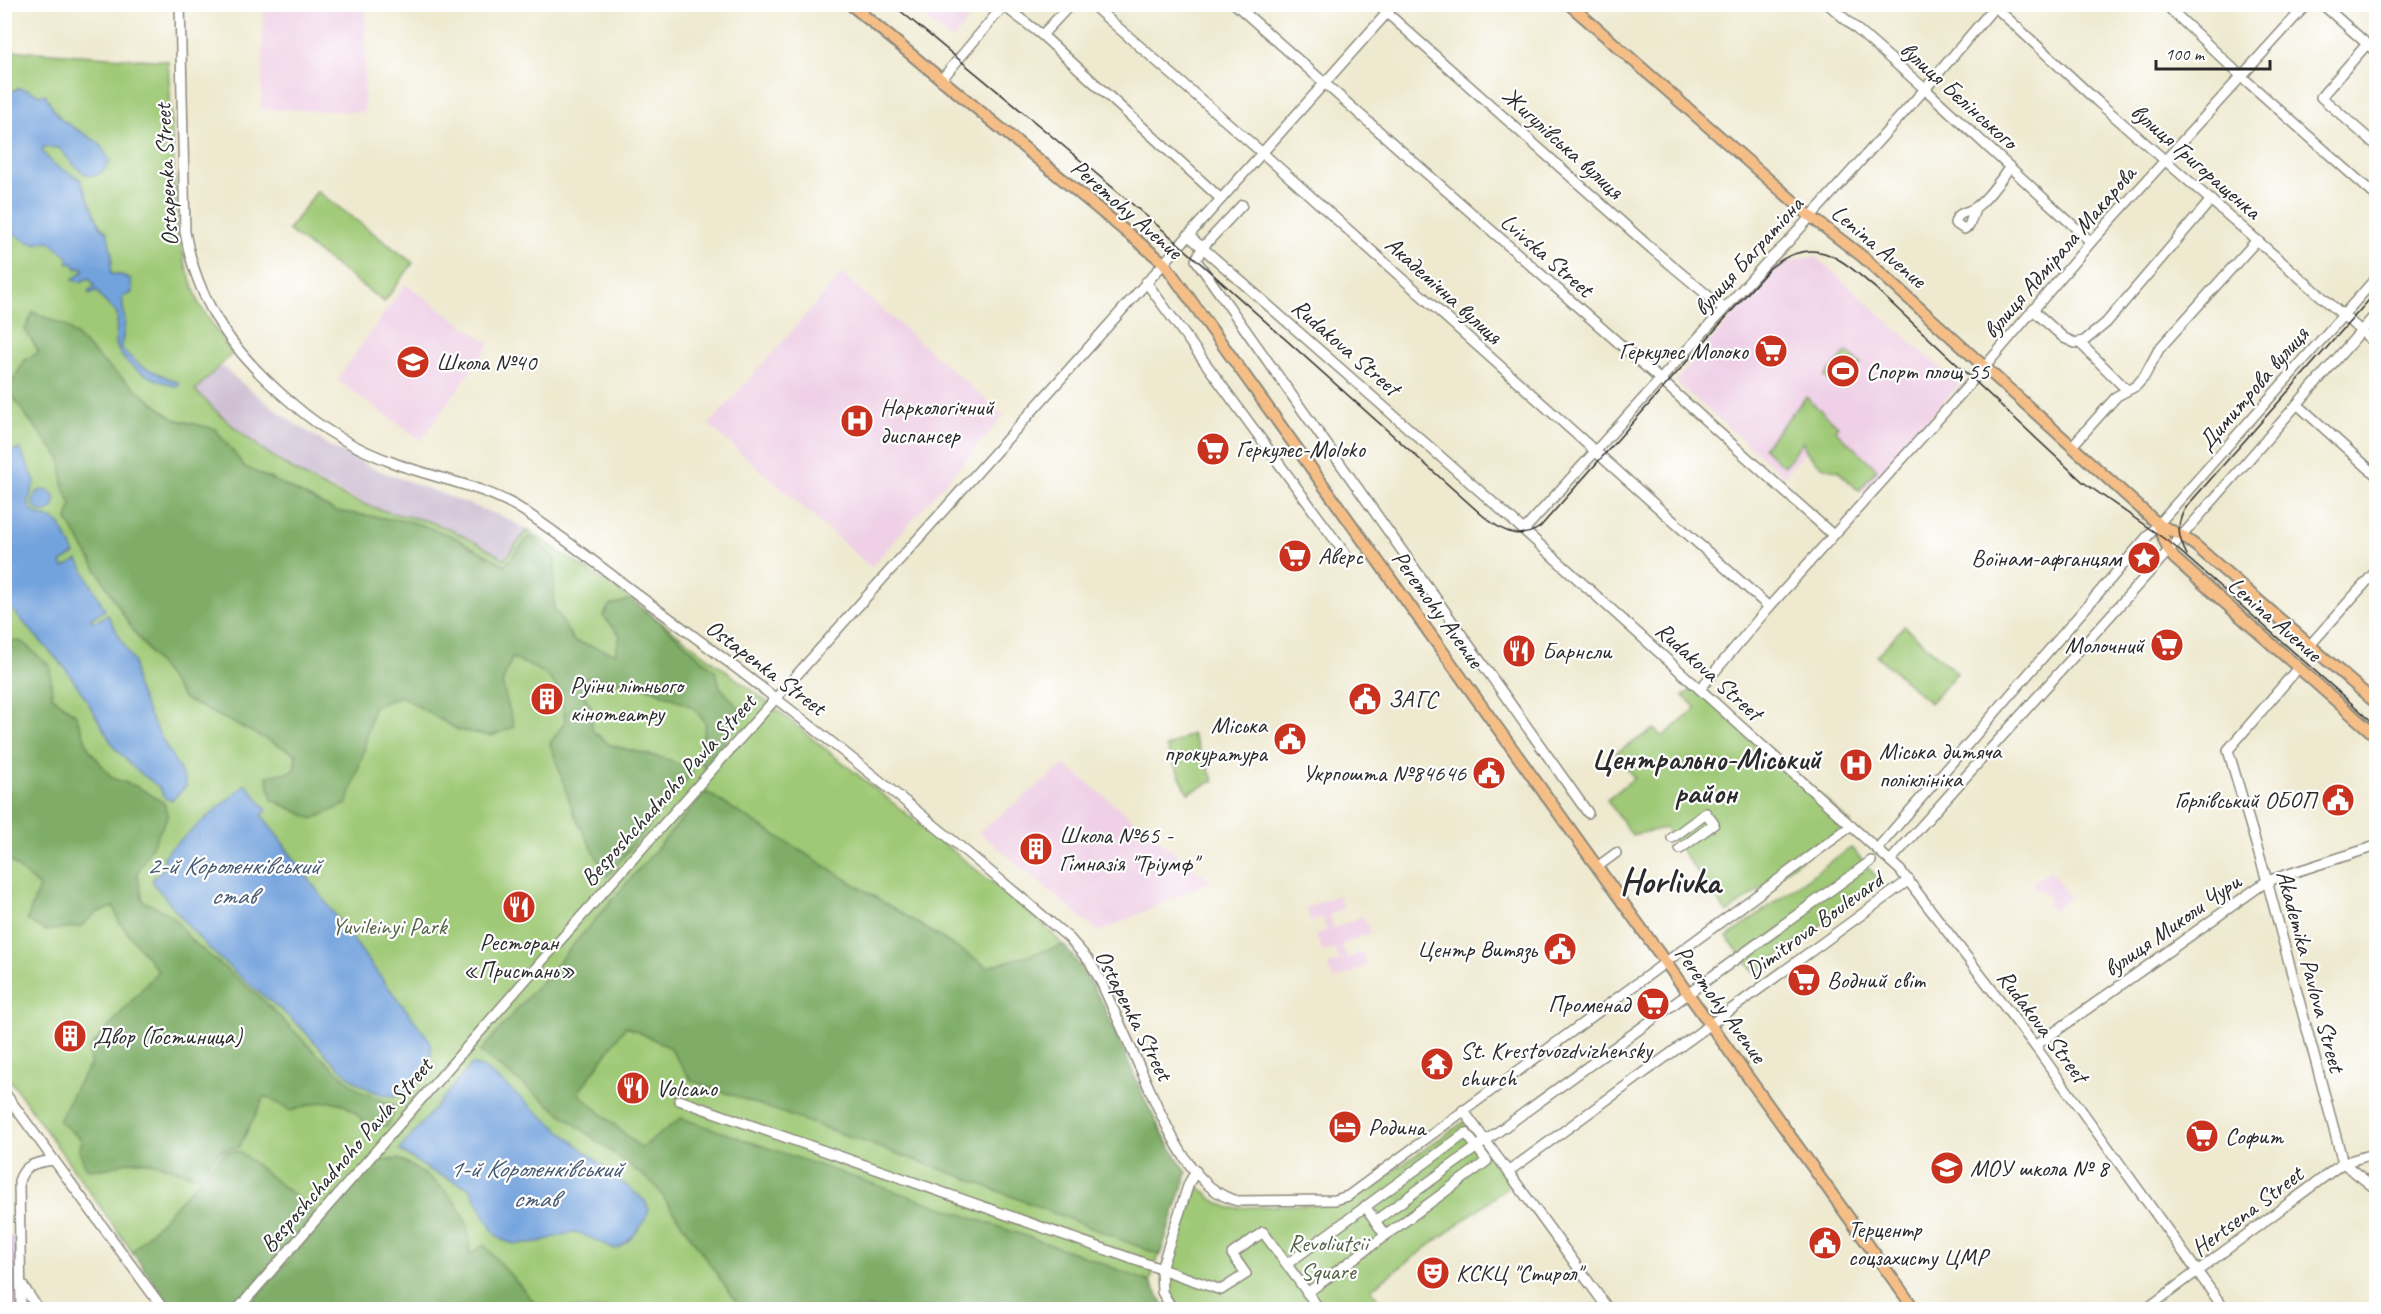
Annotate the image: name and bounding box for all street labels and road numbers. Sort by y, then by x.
street label: вулиця Бєлінського [1894,34,2026,157]
street label: Жигулівська вулиця [1496,81,1631,206]
street label: вулиця Григоращенка [2125,96,2268,227]
street label: Ostapenka Street [147,101,185,247]
street label: Peremohy Avenue [1065,152,1191,267]
street label: вулиця Адмірала Макарова [1976,158,2144,345]
street label: вулиця Багратіона [1686,189,1810,322]
street label: Lenina Avenue [1825,198,1934,296]
street label: Lvivska Street [1494,206,1601,305]
street label: Академічна вулиця [1379,229,1510,351]
street label: Rudakova Street [1286,292,1409,404]
street label: Димитрова вулиця [2191,319,2316,456]
street label: Peremohy Avenue [1385,544,1492,676]
street label: Lenina Avenue [2222,570,2330,669]
street label: Ostapenka Street [700,612,834,723]
street label: Rudakova Street [1649,615,1771,729]
street label: Besposhchadnoho Pavla Street [574,686,764,892]
street label: Dimitrova Boulevard [1739,863,1892,985]
street label: вулиця Миколи Чури [2098,866,2247,983]
street label: Akademika Pavlova Street [2270,867,2353,1077]
street label: Peremohy Avenue [1668,939,1775,1071]
street label: Ostapenka Street [1088,945,1181,1087]
street label: Rudakova Street [1991,964,2097,1091]
street label: Besposhchadnoho Pavla Street [253,1050,440,1259]
street label: Hertsena Street [2185,1158,2310,1263]

